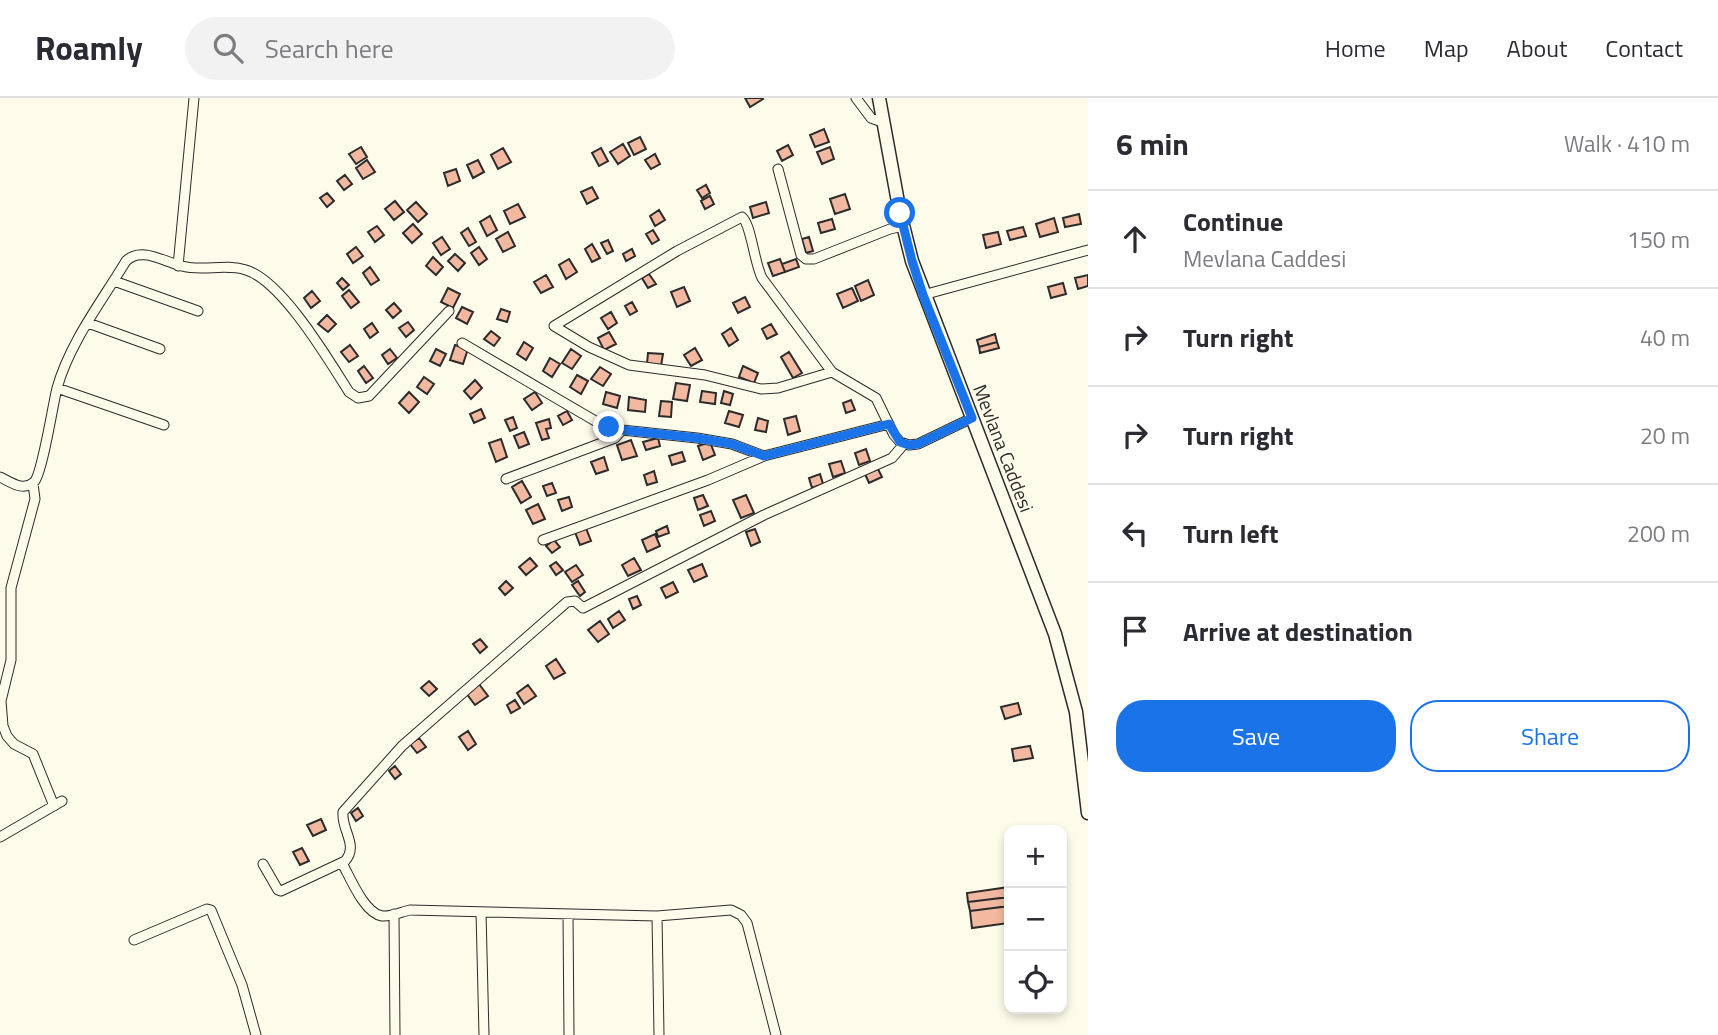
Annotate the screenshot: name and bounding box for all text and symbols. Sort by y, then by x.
search box [185,17,675,80]
text: Roamly [35,23,143,73]
icon: search [209,29,247,67]
text: Search here [265,29,394,68]
text: Home [1325,30,1386,66]
text: Map [1424,30,1469,66]
text: About [1507,30,1567,66]
text: Contact [1605,30,1683,66]
text: 6 min [1116,121,1189,167]
text: Walk · 410 m [1564,126,1690,161]
route start [884,197,915,228]
text: Continue [1183,202,1283,241]
icon: ahead [1116,220,1154,258]
text: 150 m [1627,222,1690,257]
text: Mevlana Caddesi [1183,241,1346,276]
icon: right [1116,318,1154,356]
text: Turn right [1183,318,1294,357]
text: 40 m [1640,320,1690,355]
street label: Mevlana Caddesi [966,380,1042,516]
route end [593,411,624,442]
icon: right [1116,416,1154,454]
text: Turn right [1183,416,1294,455]
text: 20 m [1640,418,1690,453]
icon: left [1116,514,1154,552]
text: Turn left [1183,514,1278,553]
text: 200 m [1627,516,1690,551]
icon: arrive [1116,612,1154,650]
text: Arrive at destination [1183,612,1413,651]
button: Save [1116,700,1396,772]
button: Share [1410,700,1690,772]
map controls [1004,825,1067,1014]
button: + [1004,825,1067,888]
button: − [1004,888,1067,951]
button: locate [1004,951,1067,1014]

